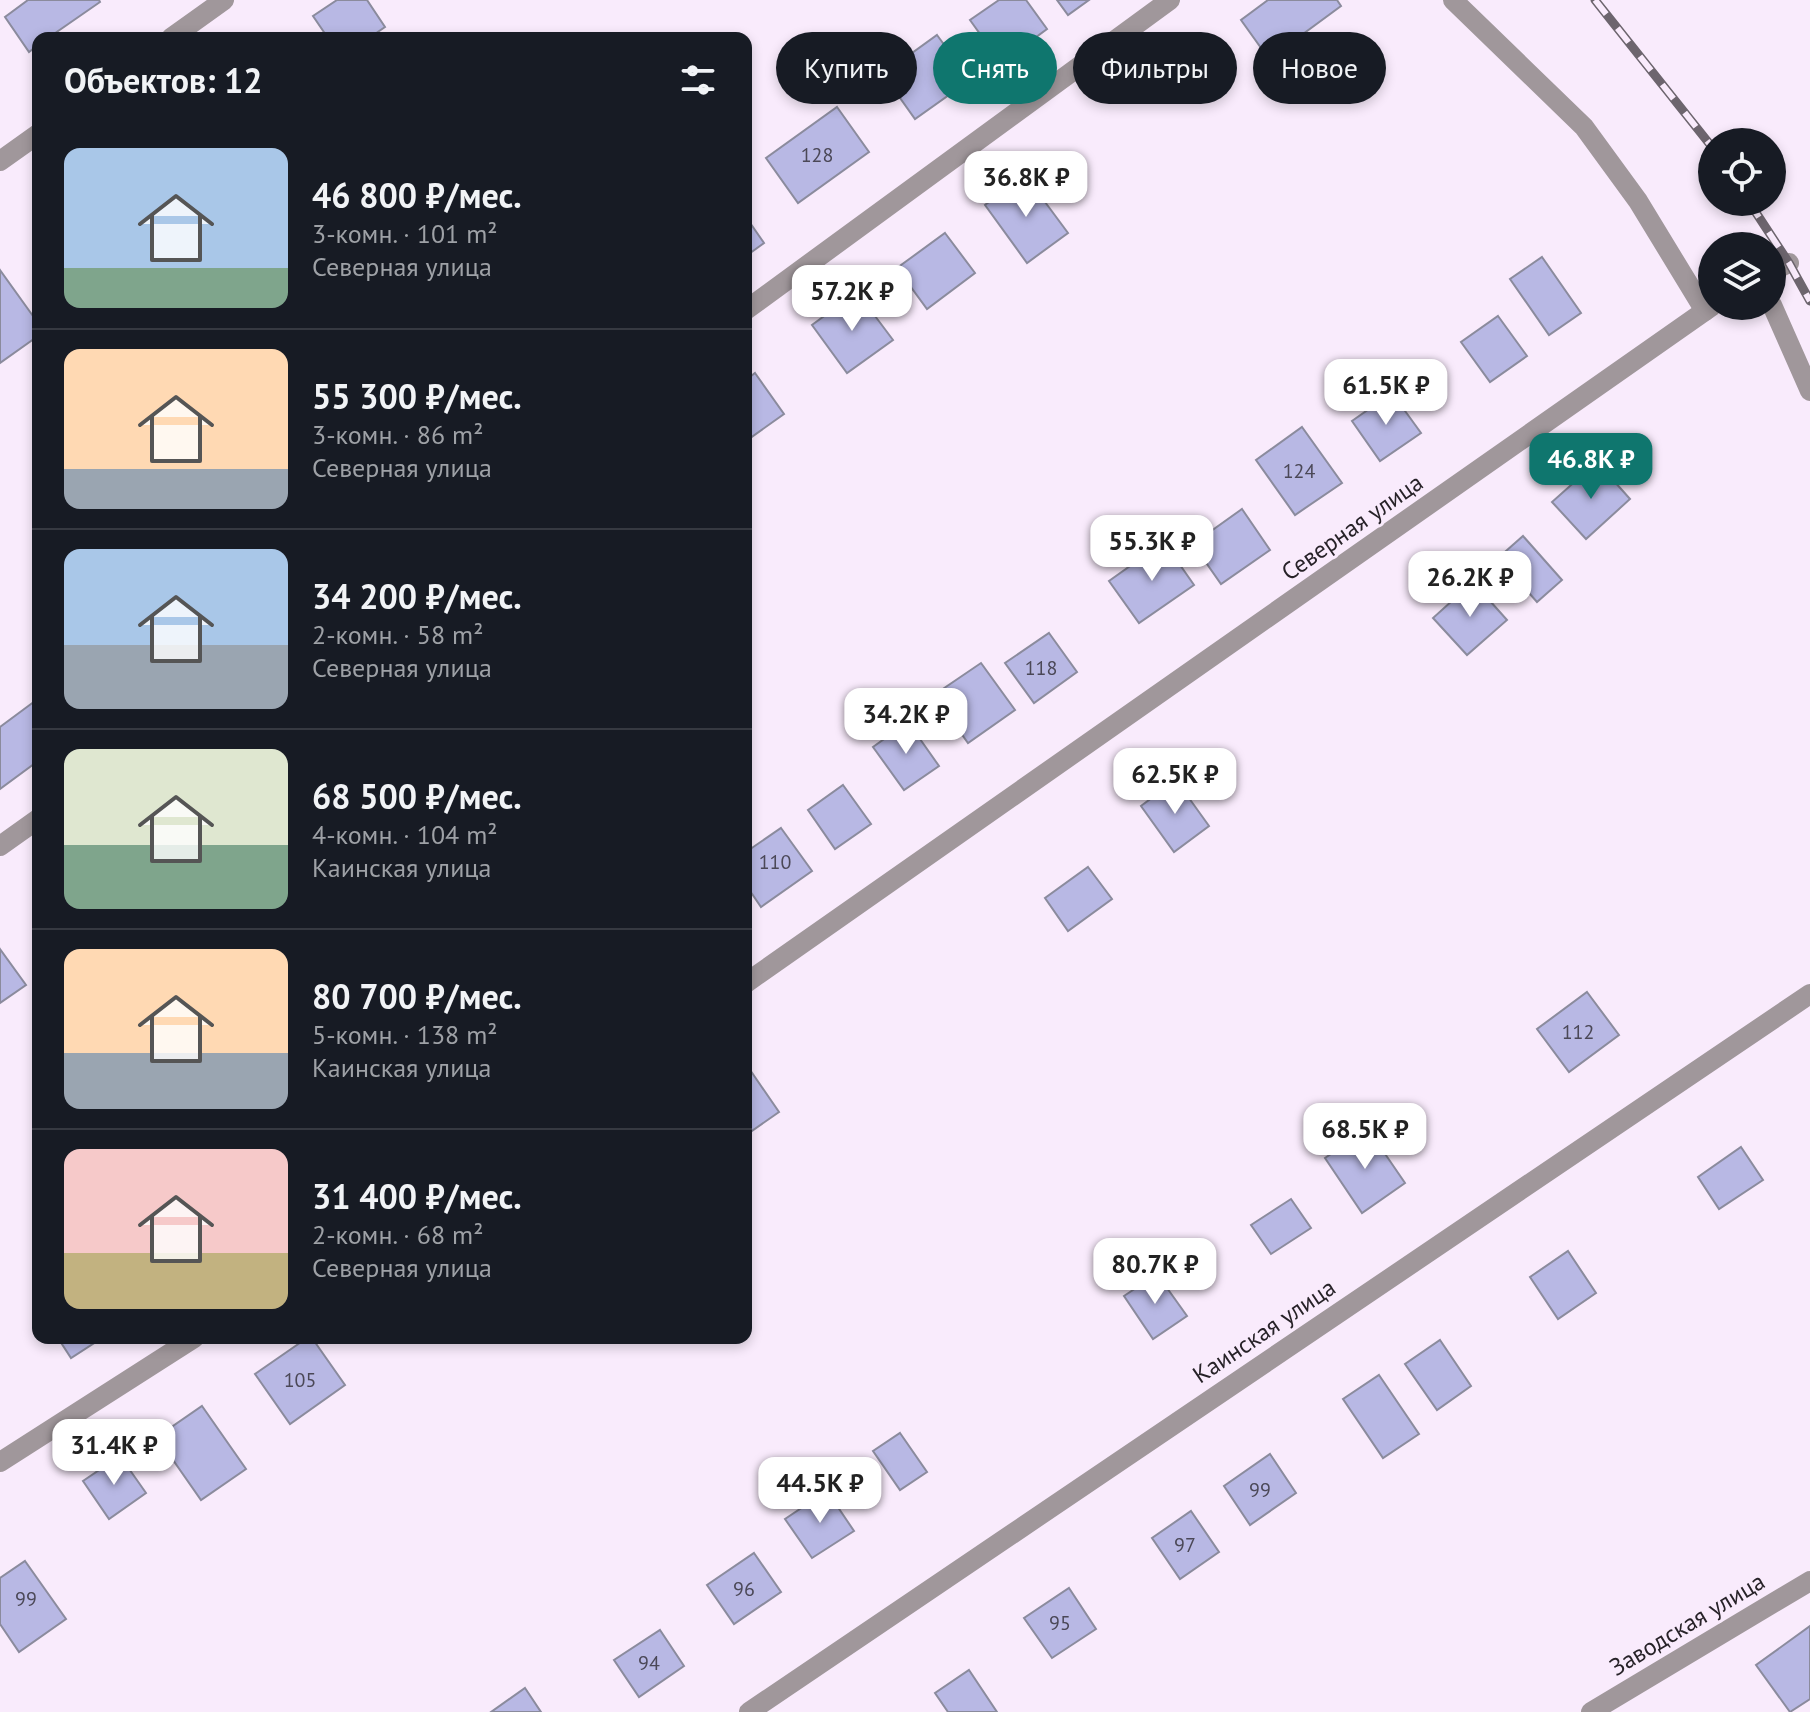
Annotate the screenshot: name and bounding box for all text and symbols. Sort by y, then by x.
chip: Купить [776,32,917,104]
chip: Снять [933,32,1057,104]
chip: Фильтры [1073,32,1237,104]
chip: Новое [1253,32,1386,104]
text: Объектов: 12 [64,58,263,102]
icon: filters [676,58,720,102]
map controls [1698,128,1786,320]
button: locate [1698,128,1786,216]
house number: 128 [801,142,833,168]
pin: 36.8K ₽ [952,151,1100,219]
text: 36.8K ₽ [982,160,1070,193]
text: 46 800 ₽/мес. [312,173,522,217]
icon: home [128,180,224,276]
text: 3-комн. · 101 m² [312,217,498,250]
button: layers [1698,232,1786,320]
text: Северная улица [312,250,492,283]
pin: 57.2K ₽ [778,265,926,333]
text: 57.2K ₽ [810,274,894,307]
pin: 61.5K ₽ [1312,359,1460,427]
text: 61.5K ₽ [1342,368,1430,401]
text: 55 300 ₽/мес. [312,374,522,418]
icon: home [128,381,224,477]
text: 3-комн. · 86 m² [312,418,483,451]
pin: 46.8K ₽ [1517,433,1665,501]
text: 46.8K ₽ [1547,442,1635,475]
text: Северная улица [312,451,492,484]
house number: 124 [1283,458,1315,484]
street label: Северная улица [1275,467,1429,587]
pin: 55.3K ₽ [1078,515,1226,583]
text: 55.3K ₽ [1108,524,1196,557]
pin: 26.2K ₽ [1396,551,1544,619]
text: 26.2K ₽ [1426,560,1514,593]
text: 34 200 ₽/мес. [312,574,522,618]
icon: home [128,581,224,677]
text: 2-комн. · 58 m² [312,618,483,651]
text: Северная улица [312,651,492,684]
house number: 118 [1025,655,1057,681]
pin: 34.2K ₽ [832,688,980,756]
text: 34.2K ₽ [862,697,950,730]
pin: 62.5K ₽ [1101,748,1249,816]
text: 62.5K ₽ [1131,757,1219,790]
text: 68 500 ₽/мес. [312,774,522,818]
icon: home [128,781,224,877]
text: 4-комн. · 104 m² [312,818,498,851]
house number: 110 [759,849,791,875]
text: Каинская улица [312,851,492,884]
text: 80 700 ₽/мес. [312,974,522,1018]
icon: home [128,981,224,1077]
text: 5-комн. · 138 m² [312,1018,498,1051]
house number: 112 [1562,1019,1594,1045]
text: Каинская улица [312,1051,492,1084]
pin: 68.5K ₽ [1291,1103,1439,1171]
text: 68.5K ₽ [1321,1112,1409,1145]
text: 31 400 ₽/мес. [312,1174,522,1218]
icon: home [128,1181,224,1277]
text: 2-комн. · 68 m² [312,1218,483,1251]
pin: 80.7K ₽ [1081,1238,1229,1306]
text: 80.7K ₽ [1111,1247,1199,1280]
text: Северная улица [312,1251,492,1284]
street label: Каинская улица [1187,1272,1341,1390]
house number: 105 [284,1367,316,1393]
pin: 31.4K ₽ [40,1419,188,1487]
text: 31.4K ₽ [70,1428,158,1461]
pin: 44.5K ₽ [746,1457,894,1525]
text: 44.5K ₽ [776,1466,864,1499]
house number: 99 [1249,1477,1271,1503]
house number: 97 [1174,1532,1196,1558]
street label: Заводская улица [1604,1565,1770,1683]
house number: 96 [733,1576,755,1602]
house number: 99 [15,1586,37,1612]
house number: 95 [1049,1610,1071,1636]
house number: 94 [638,1650,660,1676]

